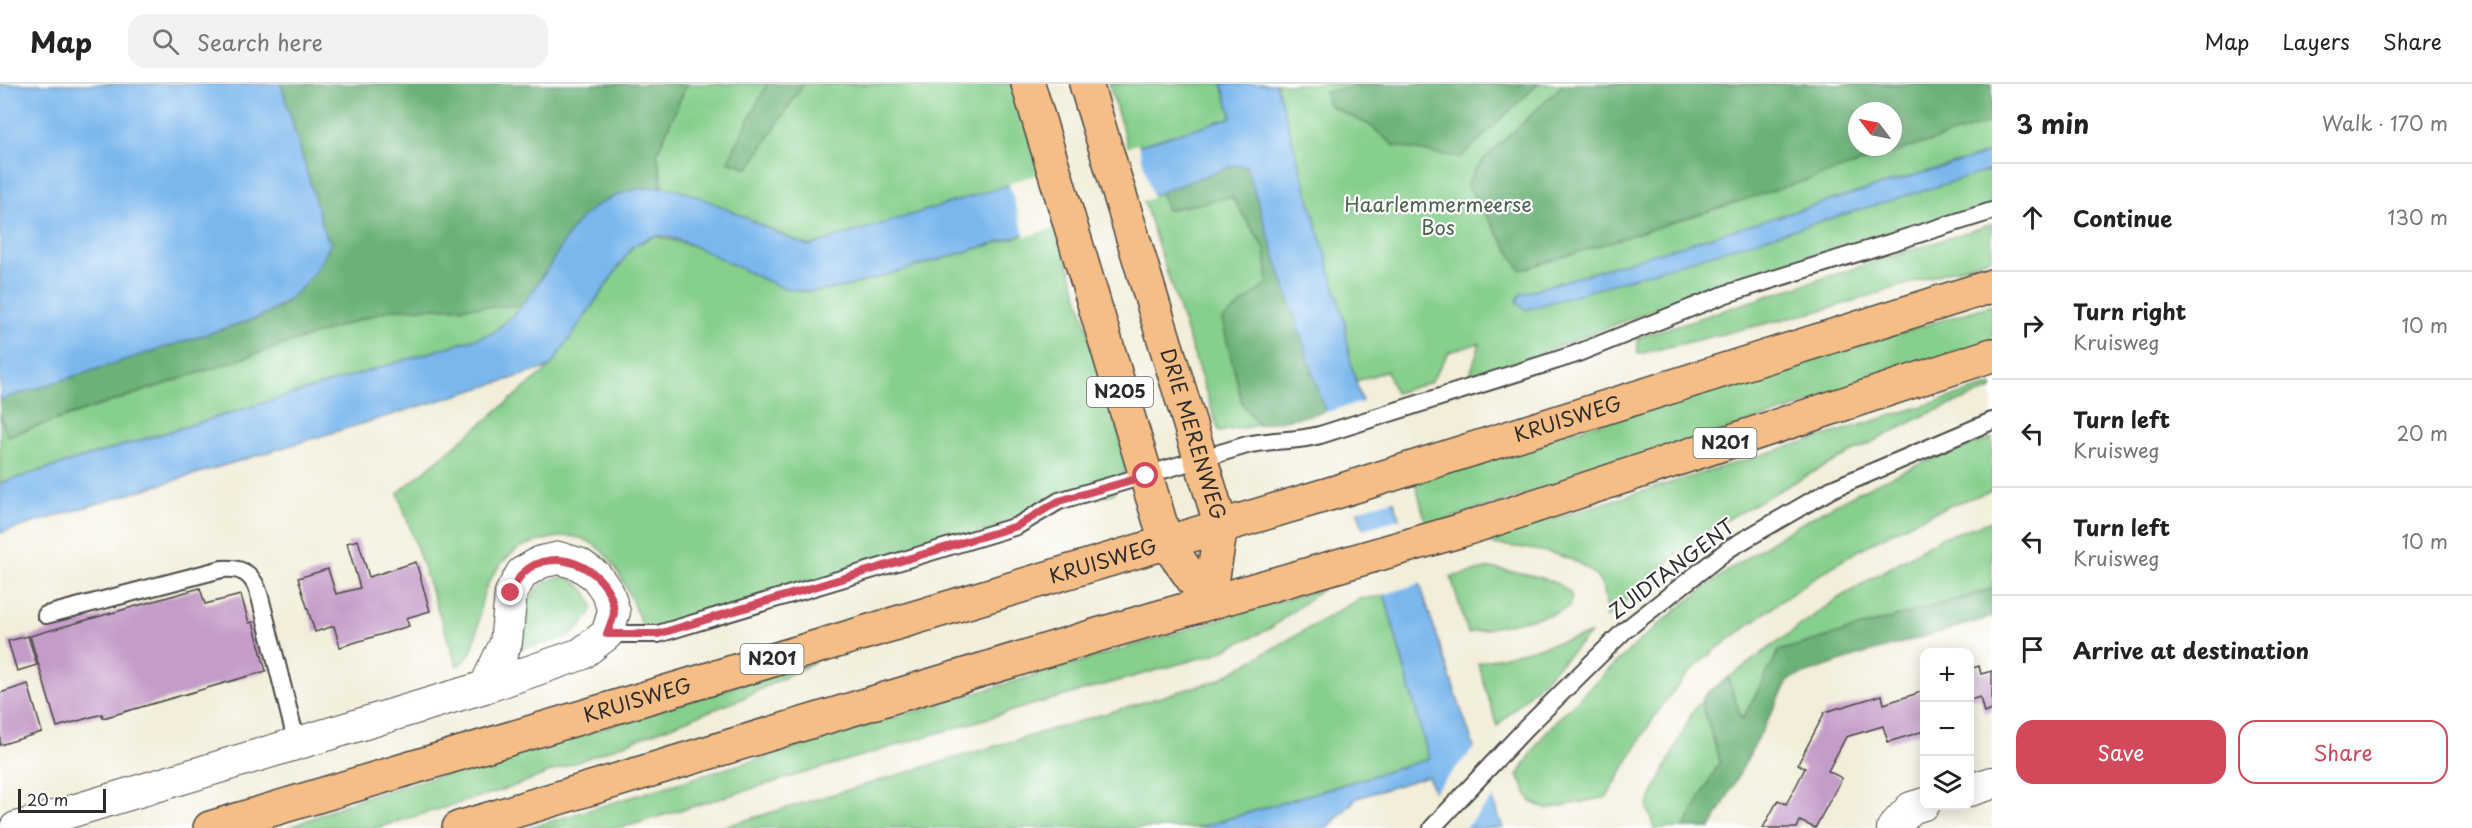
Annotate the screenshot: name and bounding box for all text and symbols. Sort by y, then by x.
search box [128,14,548,68]
text: Map [30,20,92,63]
icon: search [149,25,182,58]
text: Search here [197,25,323,58]
text: Map [2205,25,2249,57]
text: Layers [2282,25,2350,57]
text: Share [2383,25,2442,57]
north arrow [1848,102,1902,156]
text: 3 min [2016,104,2089,143]
text: Walk · 170 m [2322,108,2448,138]
park label: Haarlemmermeerse Bos [1344,189,1532,242]
icon: ahead [2016,201,2049,234]
text: Continue [2073,201,2172,234]
text: 130 m [2388,202,2448,232]
text: Turn right [2073,294,2186,327]
icon: right [2016,309,2049,342]
text: 10 m [2401,310,2448,340]
text: Kruisweg [2073,327,2160,357]
street label: DRIE MERENWEG [1154,344,1234,523]
road number: N205 [1087,377,1153,407]
street label: KRUISWEG [1510,387,1625,449]
text: Turn left [2073,402,2170,435]
icon: left [2016,417,2049,450]
text: 20 m [2396,418,2448,448]
road number: N201 [1694,428,1756,458]
text: Kruisweg [2073,435,2160,465]
route start [1132,462,1158,488]
text: Turn left [2073,510,2170,543]
street label: ZUIDTANGENT [1602,511,1741,626]
icon: left [2016,525,2049,558]
text: 10 m [2401,526,2448,556]
street label: KRUISWEG [1045,530,1160,591]
text: Kruisweg [2073,543,2160,573]
route end [497,579,523,605]
icon: arrive [2016,633,2049,666]
text: Arrive at destination [2073,633,2309,666]
road number: N201 [740,644,804,674]
map controls [1920,648,1974,810]
button: + [1920,648,1974,702]
street label: KRUISWEG [580,669,695,730]
button: − [1920,702,1974,756]
button: Save [2016,720,2226,784]
button: Share [2238,720,2448,784]
button: layers [1920,756,1974,810]
scale bar [18,786,106,814]
text: 20 m [27,787,68,811]

